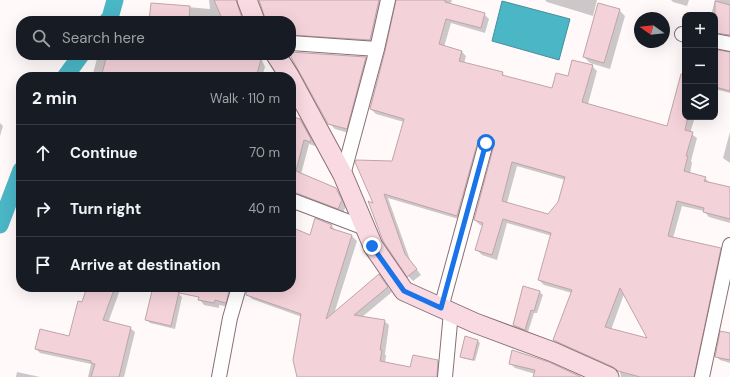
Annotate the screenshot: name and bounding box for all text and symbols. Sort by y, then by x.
north arrow [634,12,670,48]
map controls [682,12,718,120]
button: + [682,12,718,48]
search box [16,16,296,60]
icon: search [30,27,52,49]
text: Search here [62,28,145,48]
button: − [682,48,718,84]
button: layers [682,84,718,120]
text: 2 min [32,87,77,109]
text: Walk · 110 m [210,90,280,107]
route start [477,134,495,152]
icon: ahead [32,142,54,164]
text: Continue [70,143,138,163]
text: 70 m [249,144,280,161]
icon: right [32,198,54,220]
text: Turn right [70,199,141,219]
text: 40 m [248,200,280,217]
route end [363,237,381,255]
icon: arrive [32,254,54,276]
text: Arrive at destination [70,255,221,275]

